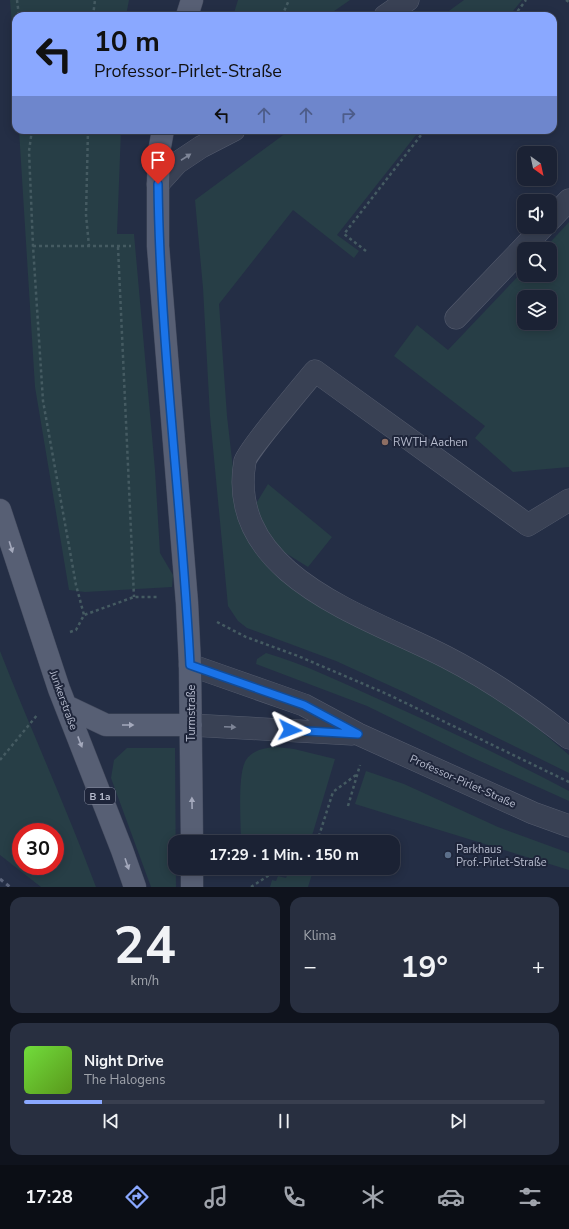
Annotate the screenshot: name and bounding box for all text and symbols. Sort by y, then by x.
text: 10 m [94,23,160,61]
icon: left [28,28,80,80]
text: Professor-Pirlet-Straße [94,59,282,83]
icon: left [211,104,233,126]
icon: ahead [253,104,275,126]
icon: ahead [295,104,317,126]
icon: right [337,104,359,126]
pin [141,143,175,184]
north arrow [517,146,557,186]
map controls [517,146,557,330]
icon: arrive [147,149,169,171]
one-way arrow [180,154,191,161]
button: sound [517,194,557,234]
button: search [517,242,557,282]
button: layers [517,290,557,330]
place label: RWTH Aachen [393,435,468,450]
marker: RWTH Aachen [380,437,390,447]
one-way arrow [8,542,14,554]
street label: Junkerstraße [45,667,81,732]
street label: Turmstraße [184,684,199,741]
position arrow [269,709,311,751]
one-way arrow [122,722,135,728]
one-way arrow [224,724,237,730]
one-way arrow [77,737,83,749]
street label: Professor-Pirlet-Straße [407,751,518,812]
road number: B 1a [85,788,115,804]
one-way arrow [188,797,195,809]
speed limit sign: 30 [12,823,64,875]
place label: Parkhaus Prof.-Pirlet-Straße [456,842,547,870]
text: 17:29 · 1 Min. · 150 m [209,845,359,865]
marker: Parkhaus Prof.-Pirlet-Straße [443,850,453,860]
one-way arrow [124,858,130,870]
text: 24 [114,910,176,981]
text: Klima [304,927,337,945]
text: 19° [401,947,448,988]
text: − [304,952,317,982]
text: + [532,952,545,982]
text: km/h [130,972,159,990]
text: Night Drive [84,1051,164,1071]
text: The Halogens [84,1071,165,1089]
icon: previous [100,1110,122,1132]
icon: pause [273,1110,295,1132]
icon: next [447,1110,469,1132]
icon: directions [123,1183,151,1211]
icon: music [202,1183,230,1211]
icon: phone [280,1183,308,1211]
icon: climate [359,1183,387,1211]
icon: car [437,1183,465,1211]
icon: filters [516,1183,544,1211]
text: 17:28 [25,1185,73,1209]

